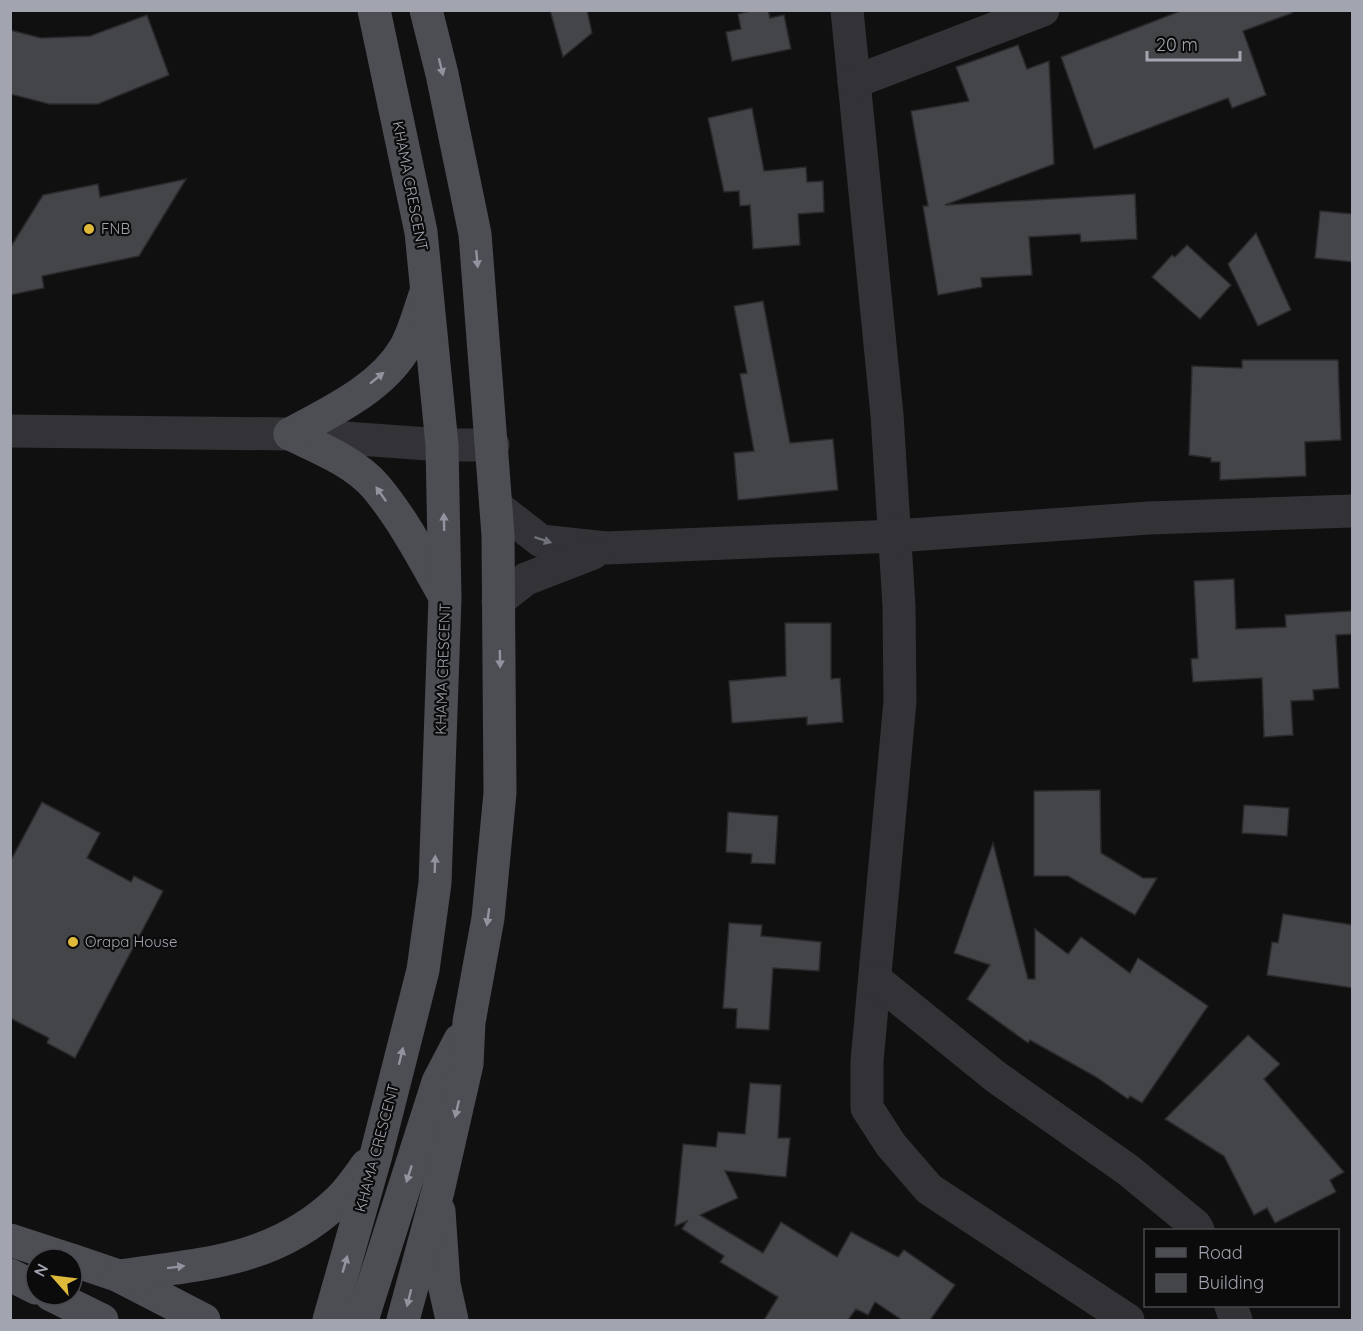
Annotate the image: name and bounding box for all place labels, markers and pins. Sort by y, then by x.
place label: FNB [101,219,130,238]
marker: FNB [82,222,96,236]
place label: Orapa House [85,932,177,951]
marker: Orapa House [66,935,80,949]

